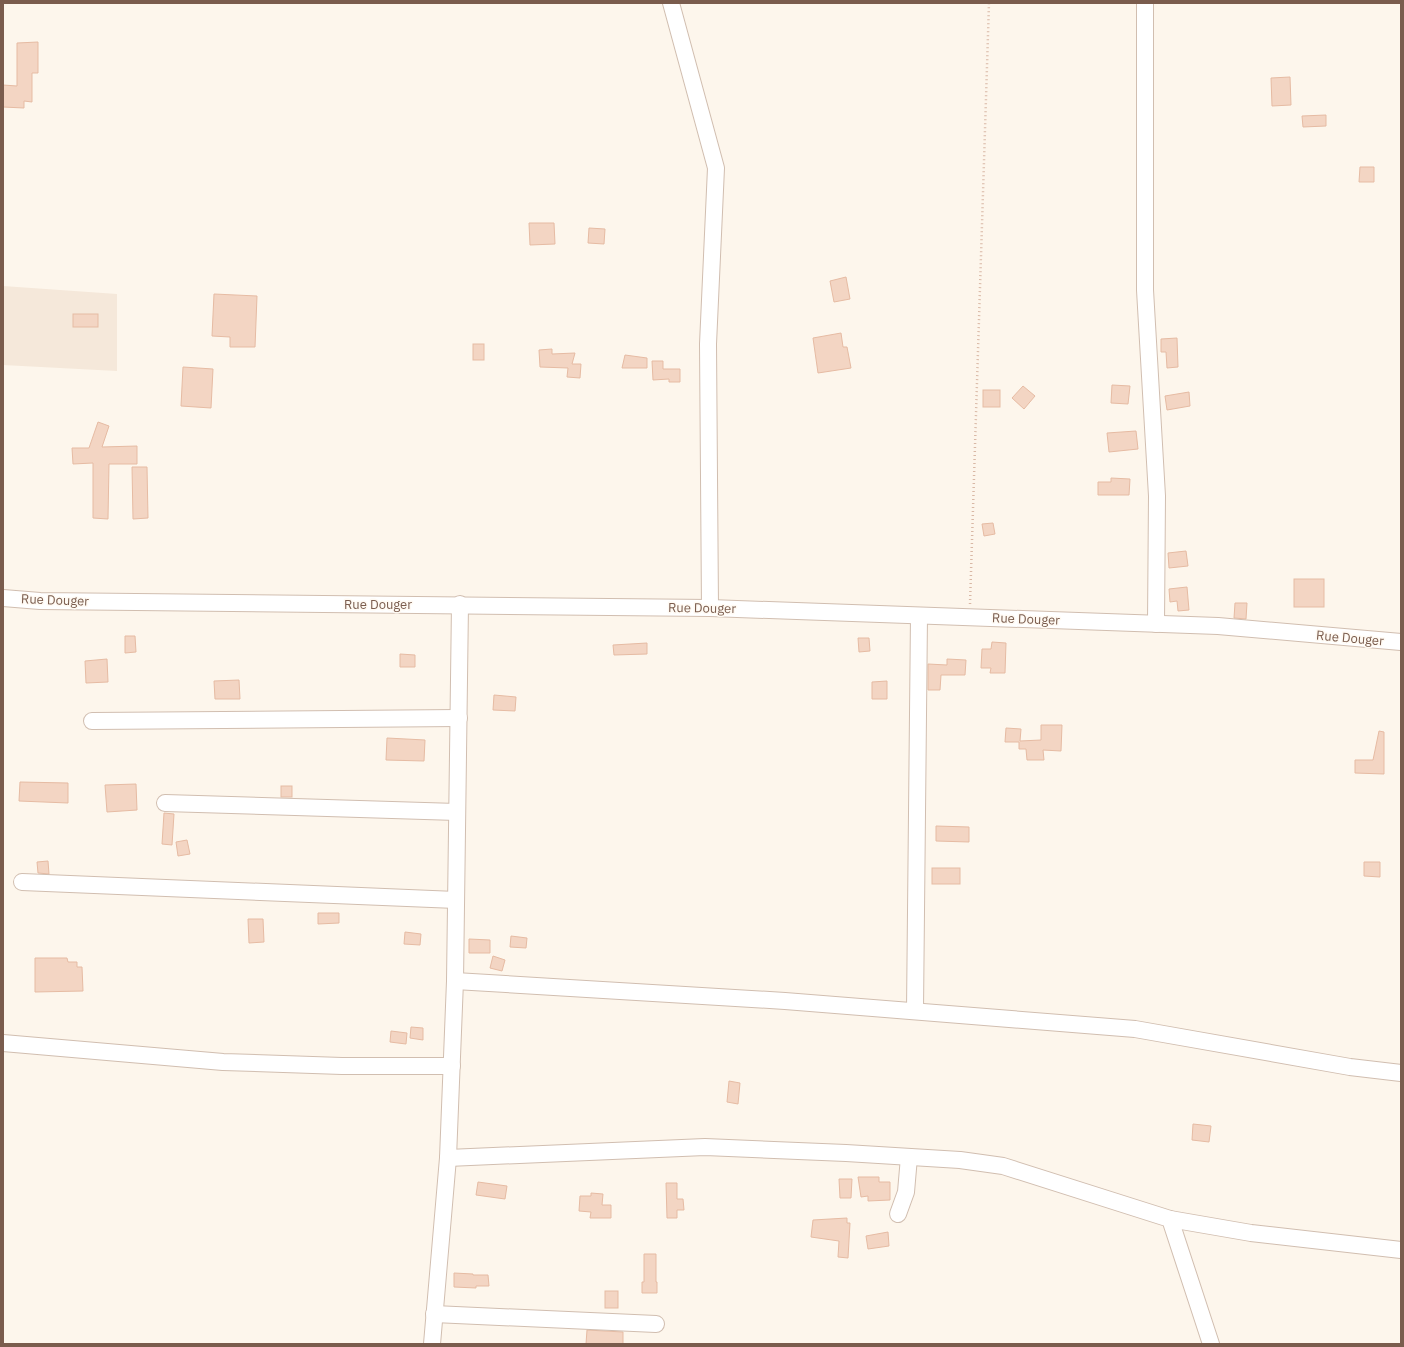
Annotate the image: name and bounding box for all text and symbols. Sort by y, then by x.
street label: Rue Douger [21,590,89,610]
street label: Rue Douger [344,596,412,613]
street label: Rue Douger [668,599,736,617]
street label: Rue Douger [992,609,1060,629]
street label: Rue Douger [1315,627,1385,649]

